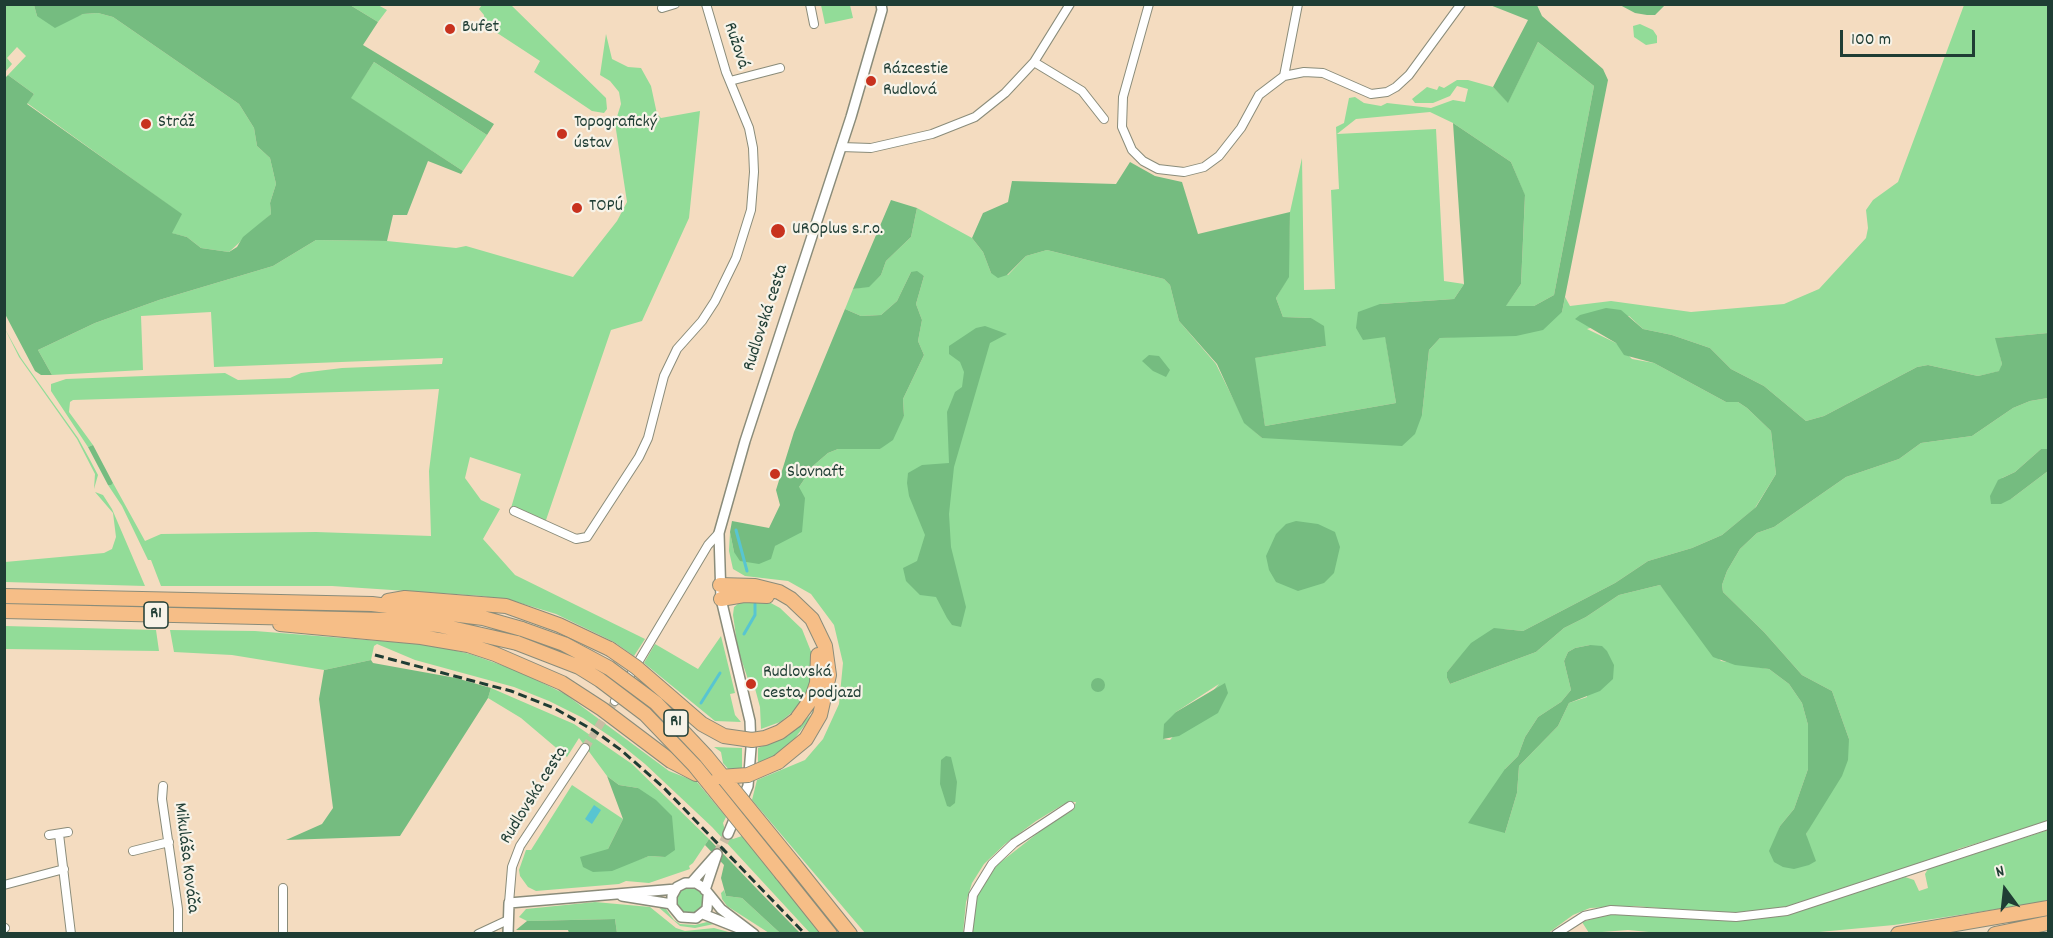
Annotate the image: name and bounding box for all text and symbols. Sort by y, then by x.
place label: Bufet [462,18,499,40]
scale bar [1843,18,1978,56]
street label: Ružová [717,20,753,72]
marker: Bufet [443,22,457,36]
text: 100 m [1851,28,1891,53]
place label: Rázcestie Rudlová [883,60,948,103]
marker: Rázcestie Rudlová [864,74,878,88]
place label: Stráž [158,113,194,135]
place label: Topografický ústav [574,113,657,156]
marker: Stráž [139,117,153,131]
marker: Topografický ústav [555,127,569,141]
place label: TOPÚ [589,197,623,219]
marker: TOPÚ [570,201,584,215]
place label: UROplus s.r.o. [792,220,883,242]
marker: UROplus s.r.o. [769,222,787,240]
street label: Rudlovská cesta [740,262,794,374]
place label: Slovnaft [787,463,844,485]
marker: Slovnaft [768,467,782,481]
road number: R1 [144,602,168,628]
place label: Rudlovská cesta, podjazd [763,663,862,706]
marker: Rudlovská cesta, podjazd [744,677,758,691]
road number: R1 [664,710,688,736]
street label: Rudlovská cesta [497,743,573,849]
street label: Mikuláša Kováča [168,802,202,914]
north arrow [1975,860,2035,920]
text: N [1993,860,2007,884]

